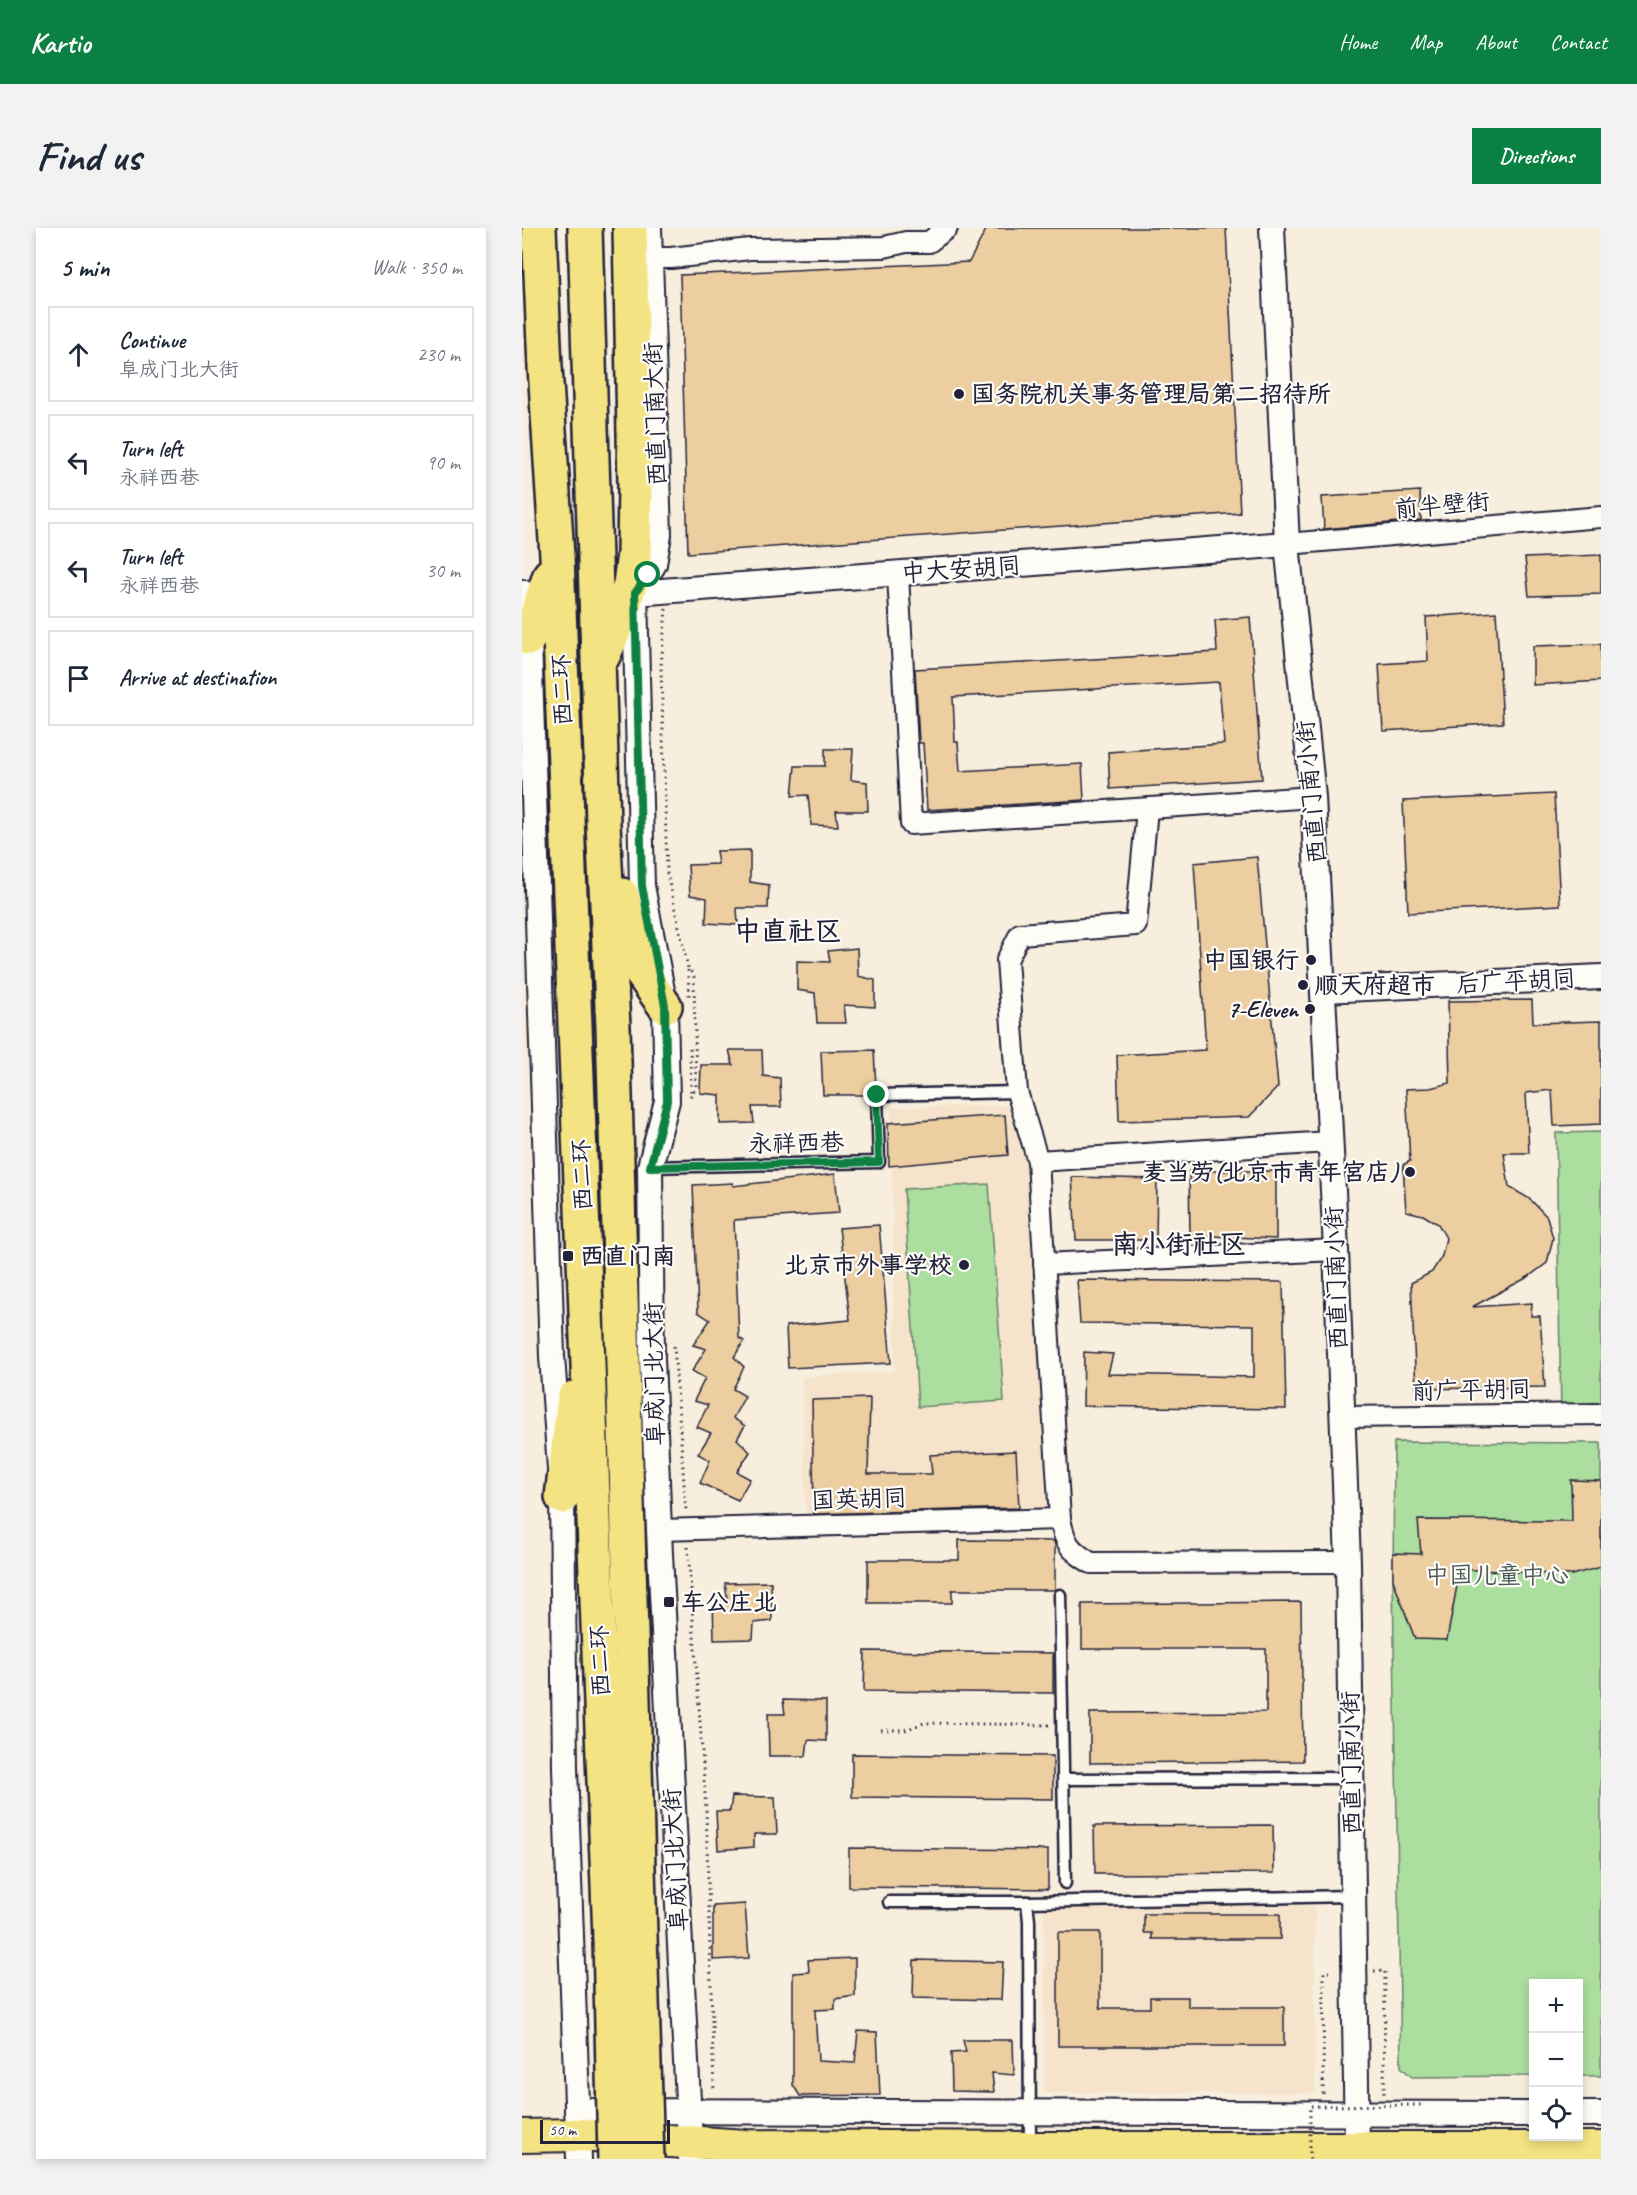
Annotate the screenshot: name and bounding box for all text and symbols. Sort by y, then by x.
text: Kartio [30,25,91,60]
text: Home [1339,29,1377,55]
text: Map [1410,29,1442,55]
text: About [1475,29,1517,55]
text: Contact [1550,29,1607,55]
button: Directions [1472,128,1601,184]
text: Find us [36,130,141,183]
text: 5 min [60,251,109,284]
text: Walk · 350 m [372,255,462,280]
text: Continue [119,327,185,355]
icon: ahead [62,338,95,371]
text: 230 m [417,342,460,367]
street label: 西直门南大街 [637,342,673,486]
text: 阜成门北大街 [119,357,239,382]
place label: 国务院机关事务管理局第二招待所 [971,379,1331,409]
marker: 国务院机关事务管理局第二招待所 [952,387,966,401]
text: Turn left [119,435,183,463]
icon: left [62,446,95,479]
text: 90 m [426,450,460,475]
text: 永祥西巷 [119,465,199,490]
street label: 前半壁街 [1393,486,1491,524]
text: Turn left [119,543,183,571]
street label: 中大安胡同 [900,550,1022,588]
icon: left [62,554,95,587]
text: 30 m [426,558,460,583]
route start [634,561,660,587]
text: 永祥西巷 [119,573,199,598]
street label: 西二环 [546,653,578,727]
icon: arrive [62,662,95,695]
text: Arrive at destination [119,664,276,692]
street label: 西直门南小街 [1290,719,1332,865]
district label: 中直社区 [734,914,842,948]
place label: 中国银行 [1203,945,1299,975]
marker: 中国银行 [1304,953,1318,967]
street label: 后广平胡同 [1455,963,1577,999]
place label: 顺天府超市 [1315,970,1435,1000]
marker: 顺天府超市 [1296,978,1310,992]
place label: 7-Eleven [1227,994,1300,1024]
marker: 7-Eleven [1303,1002,1317,1016]
route end [863,1081,889,1107]
street label: 永祥西巷 [748,1127,844,1159]
street label: 西二环 [566,1138,598,1212]
place label: 麦当劳(北京市青年宫店) [1142,1157,1400,1187]
marker: 麦当劳(北京市青年宫店) [1403,1165,1417,1179]
street label: 西直门南小街 [1318,1206,1354,1350]
district label: 南小街社区 [1112,1227,1247,1261]
place label: 西直门南 [580,1241,676,1271]
marker: 西直门南 [561,1249,575,1263]
place label: 北京市外事学校 [784,1250,952,1280]
marker: 北京市外事学校 [957,1258,971,1272]
street label: 阜成门北大街 [638,1302,670,1446]
street label: 前广平胡同 [1411,1374,1531,1406]
street label: 国英胡同 [811,1482,907,1516]
park label: 中国儿童中心 [1425,1560,1569,1590]
place label: 车公庄北 [681,1587,777,1617]
marker: 车公庄北 [662,1595,676,1609]
street label: 西二环 [584,1624,616,1698]
street label: 西直门南小街 [1335,1691,1367,1835]
street label: 阜成门北大街 [656,1787,694,1933]
map controls [1529,1979,1583,2141]
button: + [1529,1979,1583,2033]
button: − [1529,2033,1583,2087]
button: locate [1529,2087,1583,2141]
scale bar [540,2117,670,2144]
text: 50 m [549,2120,576,2140]

